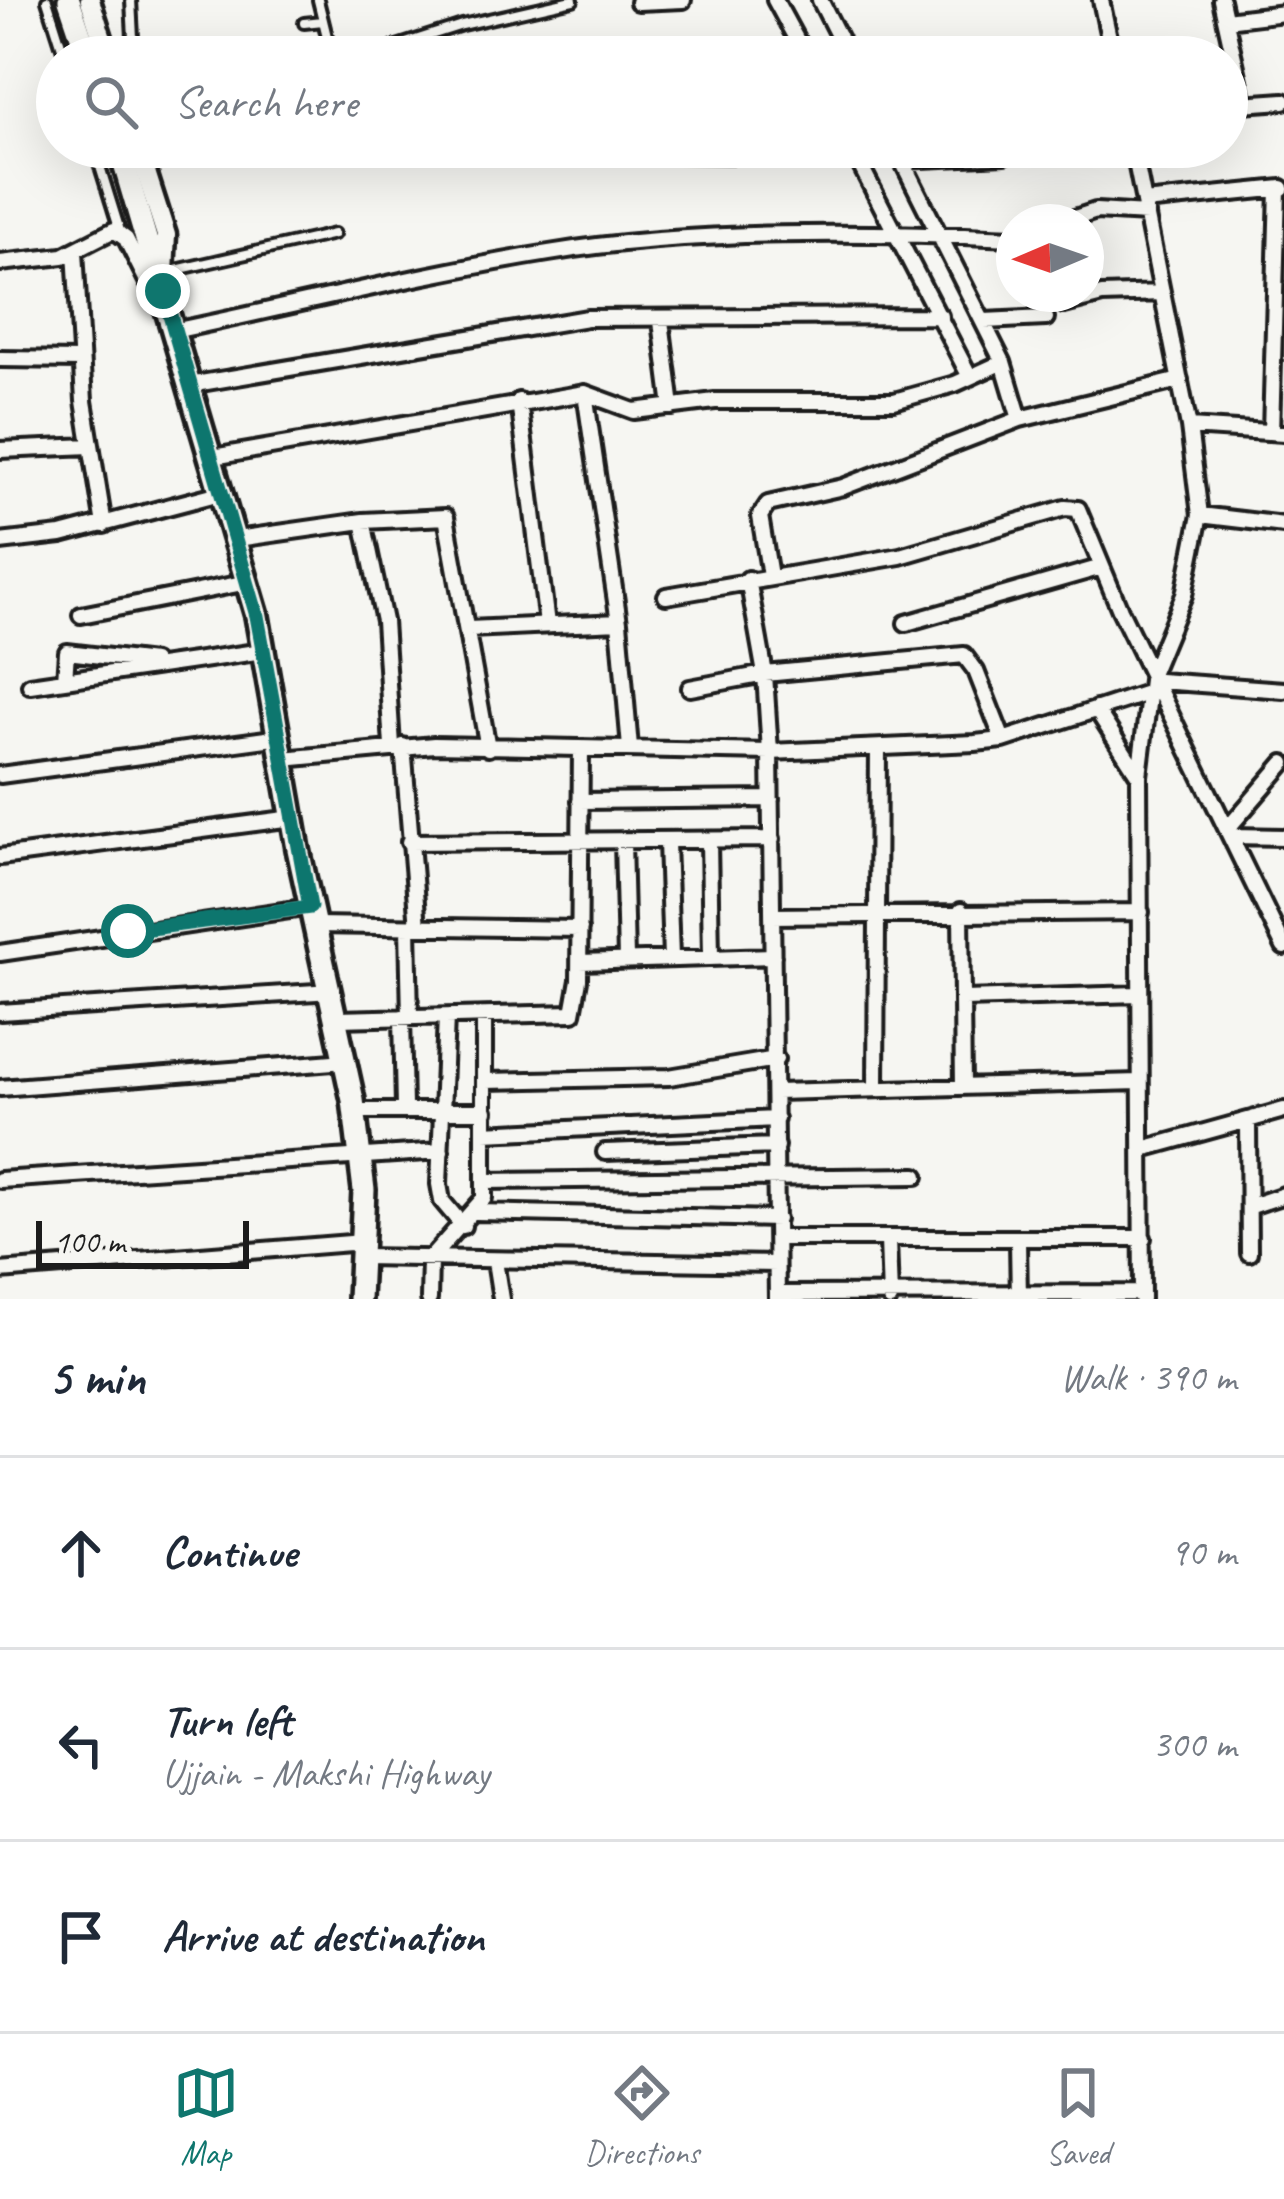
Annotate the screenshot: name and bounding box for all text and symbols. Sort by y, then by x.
search box [36,36,1248,168]
icon: search [78,69,144,135]
text: Search here [174,74,357,131]
north arrow [996,204,1104,312]
route end [136,264,190,318]
route start [101,904,155,958]
scale bar [36,1215,249,1268]
text: 100 m [54,1221,125,1263]
text: 5 min [48,1345,145,1409]
text: Walk · 390 m [1060,1353,1236,1402]
icon: ahead [48,1520,114,1586]
text: Continue [162,1524,296,1581]
text: 90 m [1170,1528,1236,1577]
text: Turn left [162,1692,292,1749]
icon: left [48,1712,114,1778]
text: 300 m [1152,1720,1236,1769]
text: Ujjain - Makshi Highway [162,1749,489,1798]
icon: arrive [48,1904,114,1970]
text: Arrive at destination [162,1908,484,1965]
tab: Map [173,2060,239,2174]
tab: Directions [585,2060,699,2174]
tab: Saved [1045,2060,1111,2174]

